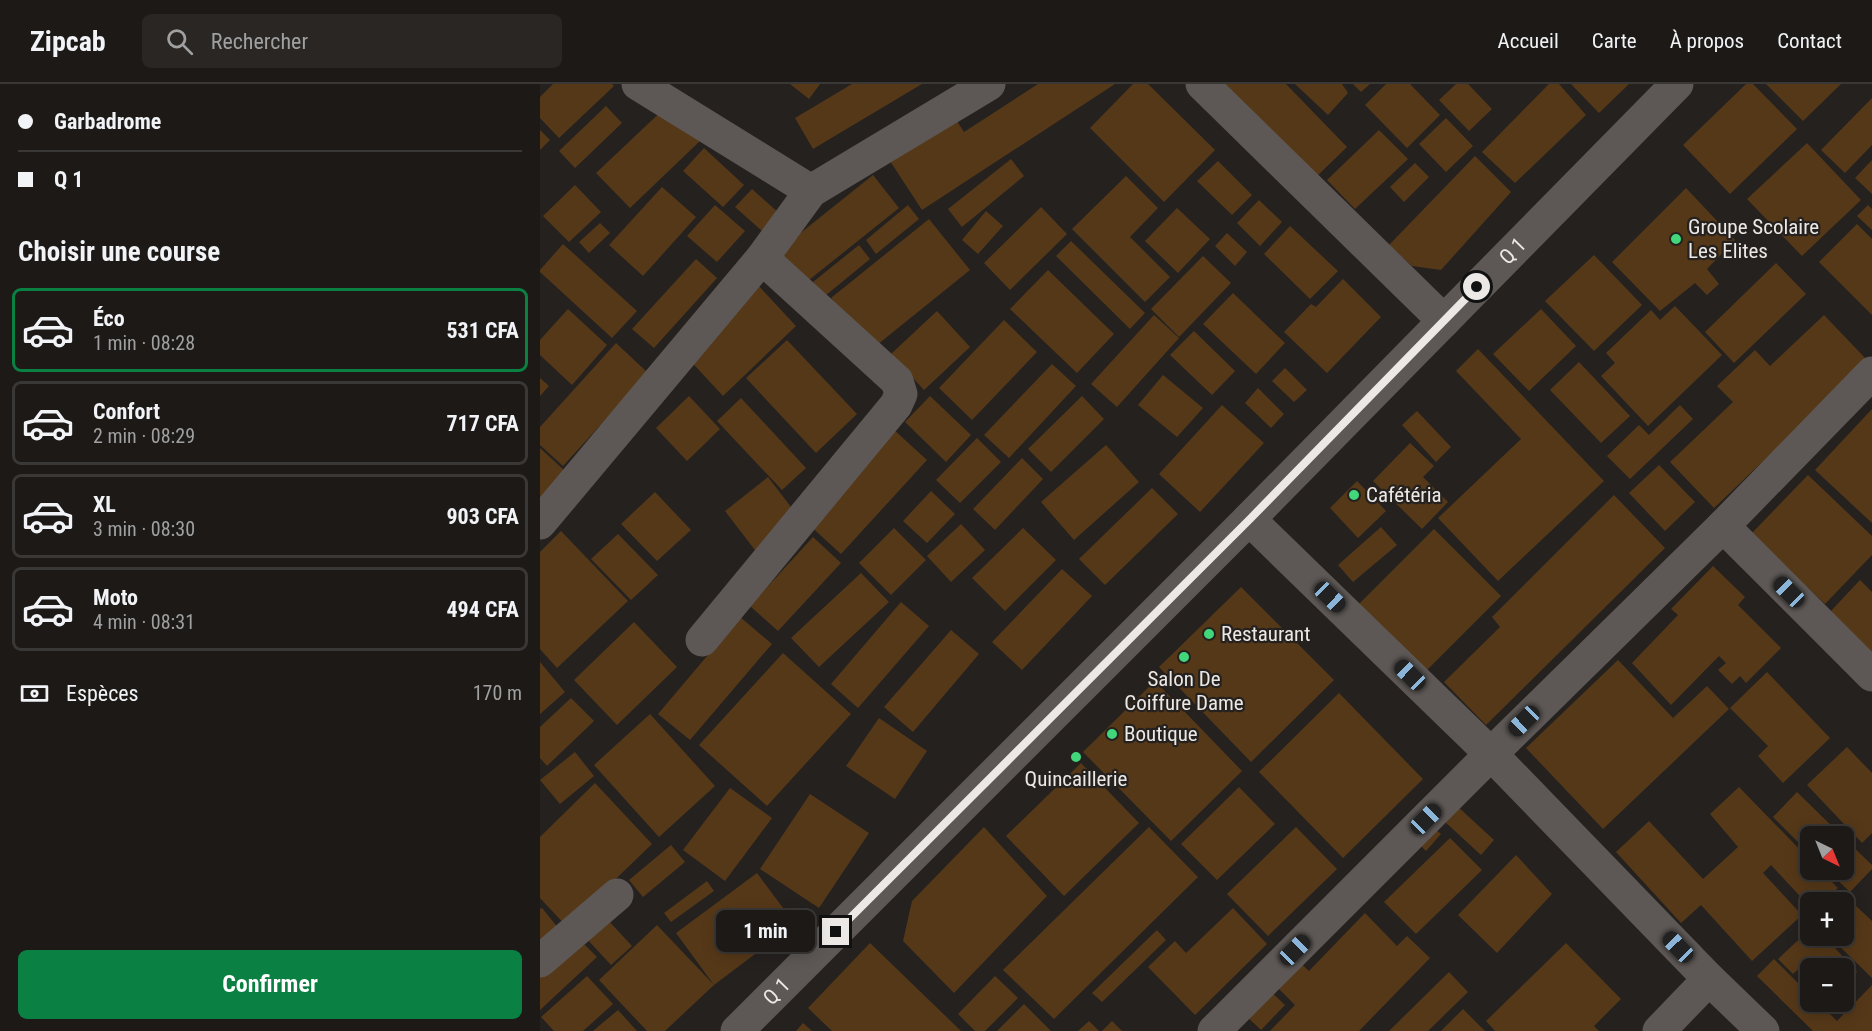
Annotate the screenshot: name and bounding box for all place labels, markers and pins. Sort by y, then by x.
place label: Groupe Scolaire Les Elites [1688,215,1819,263]
marker: Groupe Scolaire Les Elites [1669,232,1683,246]
place label: Cafétéria [1366,483,1442,507]
marker: Cafétéria [1347,488,1361,502]
place label: Restaurant [1221,622,1310,646]
marker: Restaurant [1202,627,1216,641]
marker: Salon De Coiffure Dame [1177,650,1191,664]
place label: Salon De Coiffure Dame [1124,667,1244,715]
place label: Boutique [1124,722,1198,746]
marker: Boutique [1105,727,1119,741]
marker: Quincaillerie [1069,750,1083,764]
place label: Quincaillerie [1025,767,1128,791]

